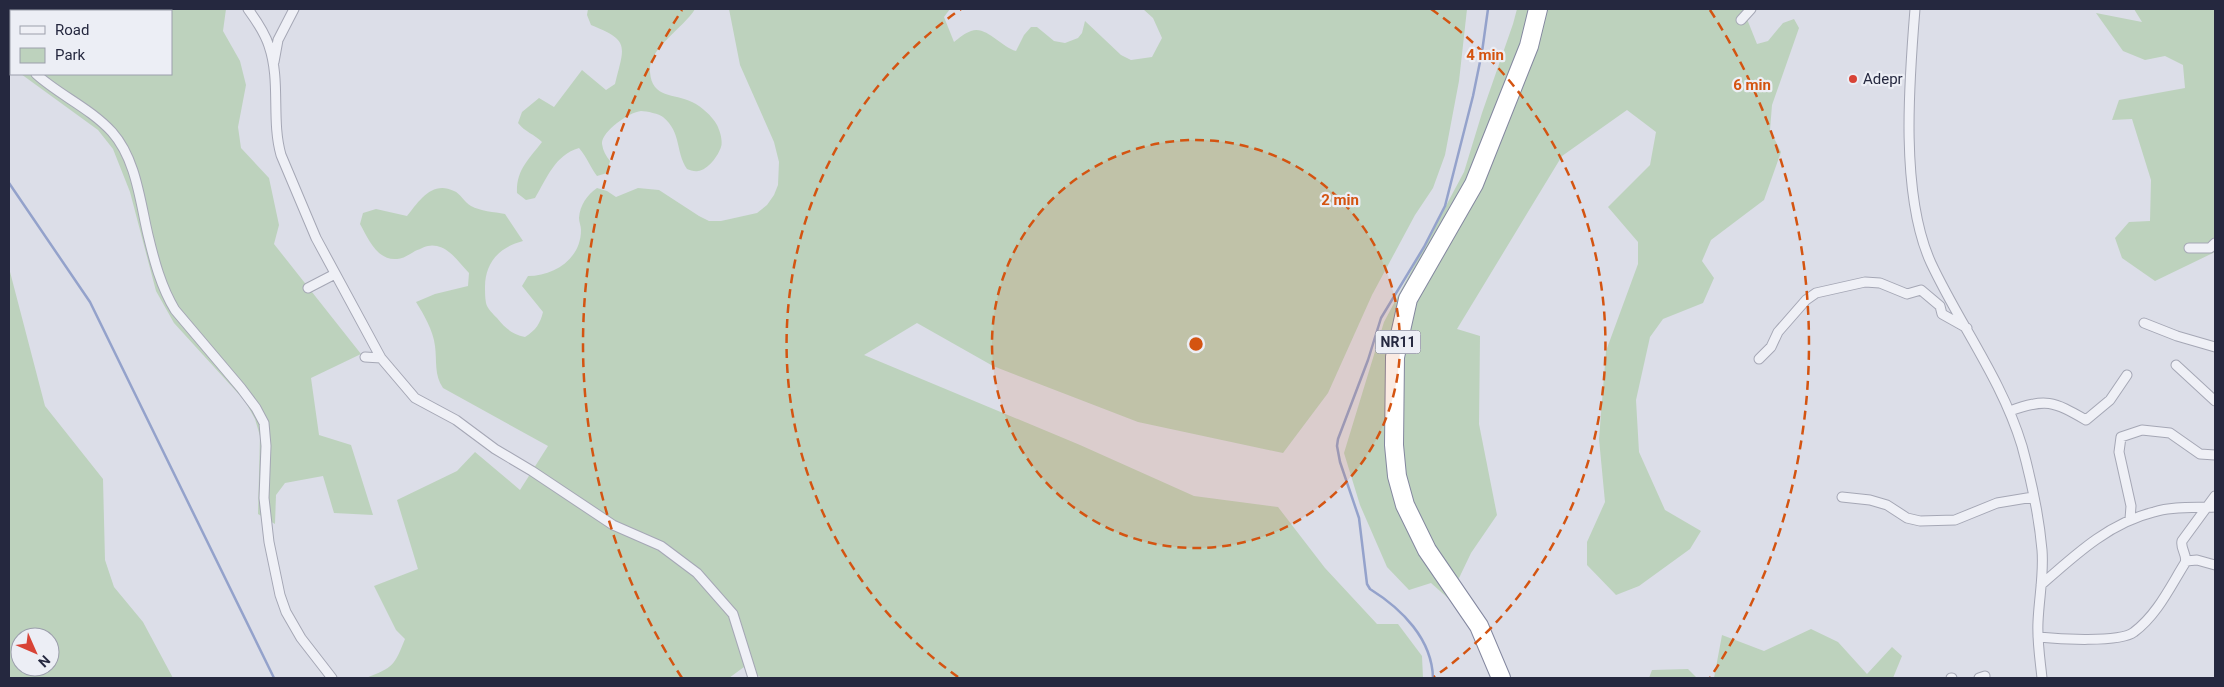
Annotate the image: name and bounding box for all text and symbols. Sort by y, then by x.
legend [10,10,172,75]
text: Road [55,21,89,39]
text: Park [55,46,86,64]
text: 4 min [1466,46,1504,64]
place label: Adepr [1863,70,1903,88]
marker: Adepr [1847,73,1859,85]
text: 6 min [1733,76,1771,94]
text: 2 min [1321,191,1359,209]
road number: NR11 [1376,331,1420,354]
centre of rings [1187,335,1205,353]
north arrow [10,627,60,677]
text: N [35,652,53,670]

